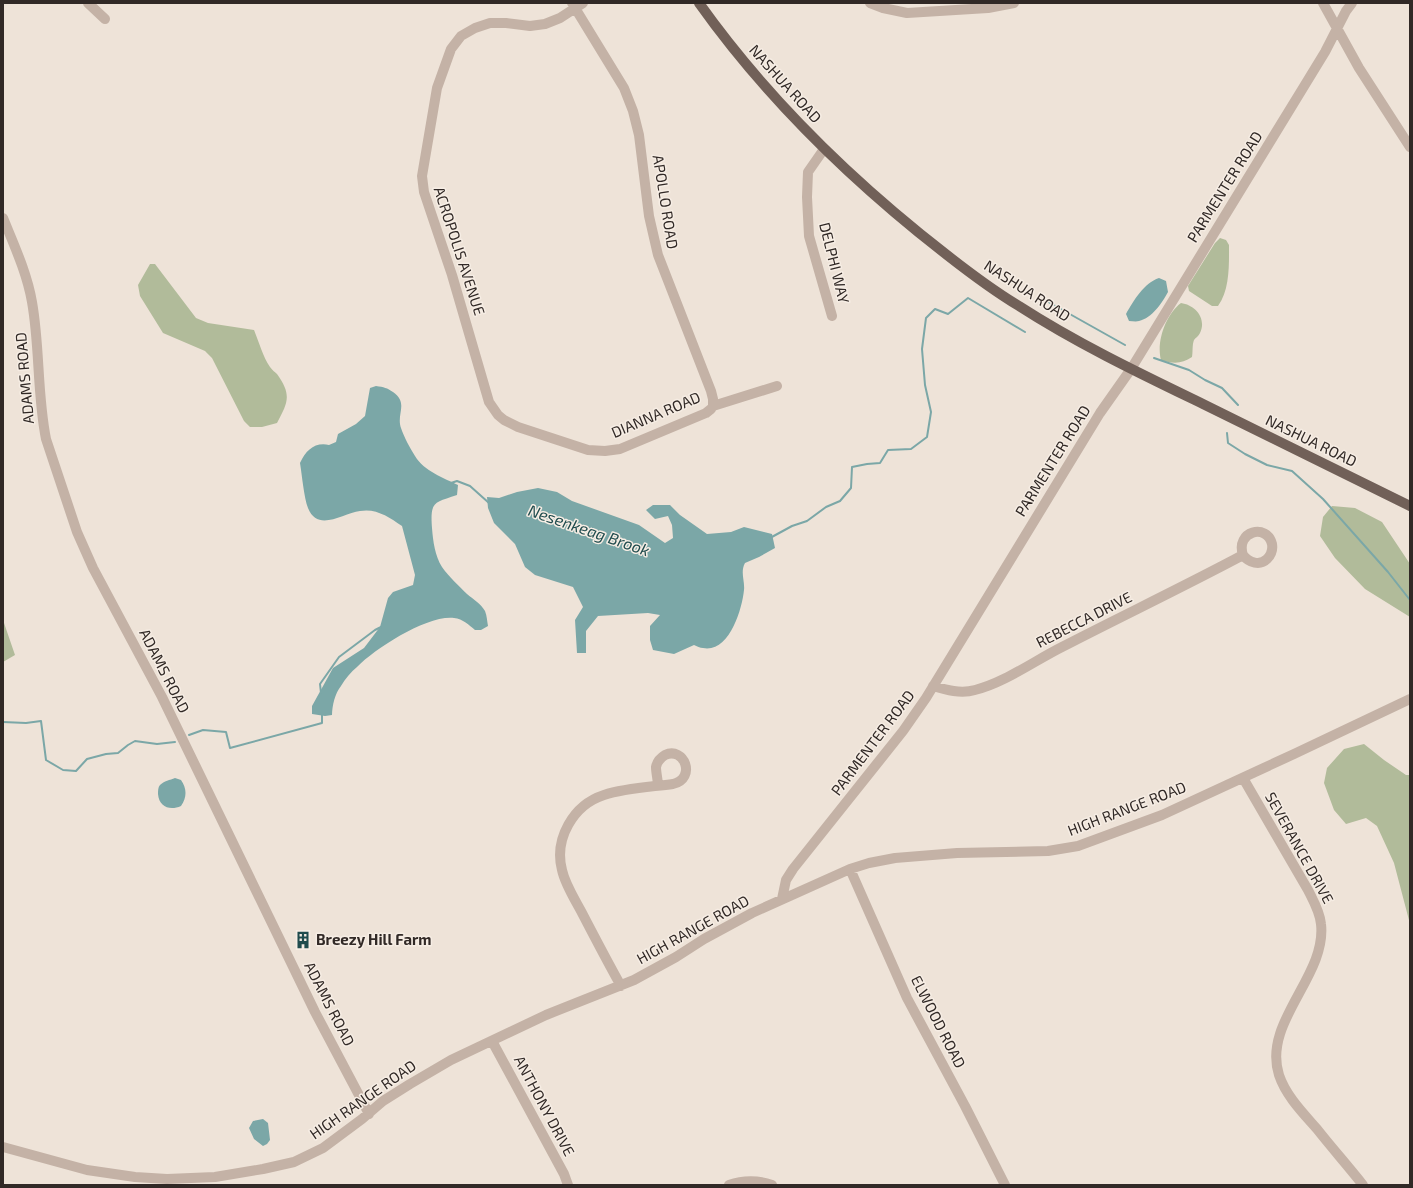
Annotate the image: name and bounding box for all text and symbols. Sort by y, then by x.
street label: NASHUA ROAD [746,40,826,126]
street label: PARMENTER ROAD [1183,128,1266,245]
street label: APOLLO ROAD [650,153,682,250]
street label: ACROPOLIS AVENUE [431,184,489,317]
street label: DELPHI WAY [816,220,854,306]
street label: NASHUA ROAD [981,256,1074,325]
street label: ADAMS ROAD [11,331,37,425]
street label: DIANNA ROAD [608,387,703,441]
street label: PARMENTER ROAD [1011,402,1094,519]
street label: NASHUA ROAD [1263,410,1360,470]
water label: Nesenkeag Brook [526,500,652,559]
street label: REBECCA DRIVE [1033,587,1135,651]
street label: ADAMS ROAD [136,625,194,716]
street label: PARMENTER ROAD [827,686,918,799]
street label: HIGH RANGE ROAD [1065,777,1189,839]
street label: SEVERANCE DRIVE [1262,789,1338,906]
street label: HIGH RANGE ROAD [633,891,752,967]
building icon: Breezy Hill Farm [293,930,313,950]
place label: Breezy Hill Farm [316,930,432,949]
street label: ADAMS ROAD [301,958,359,1049]
street label: ELWOOD ROAD [908,972,970,1071]
street label: ANTHONY DRIVE [511,1052,579,1159]
street label: HIGH RANGE ROAD [306,1056,419,1143]

